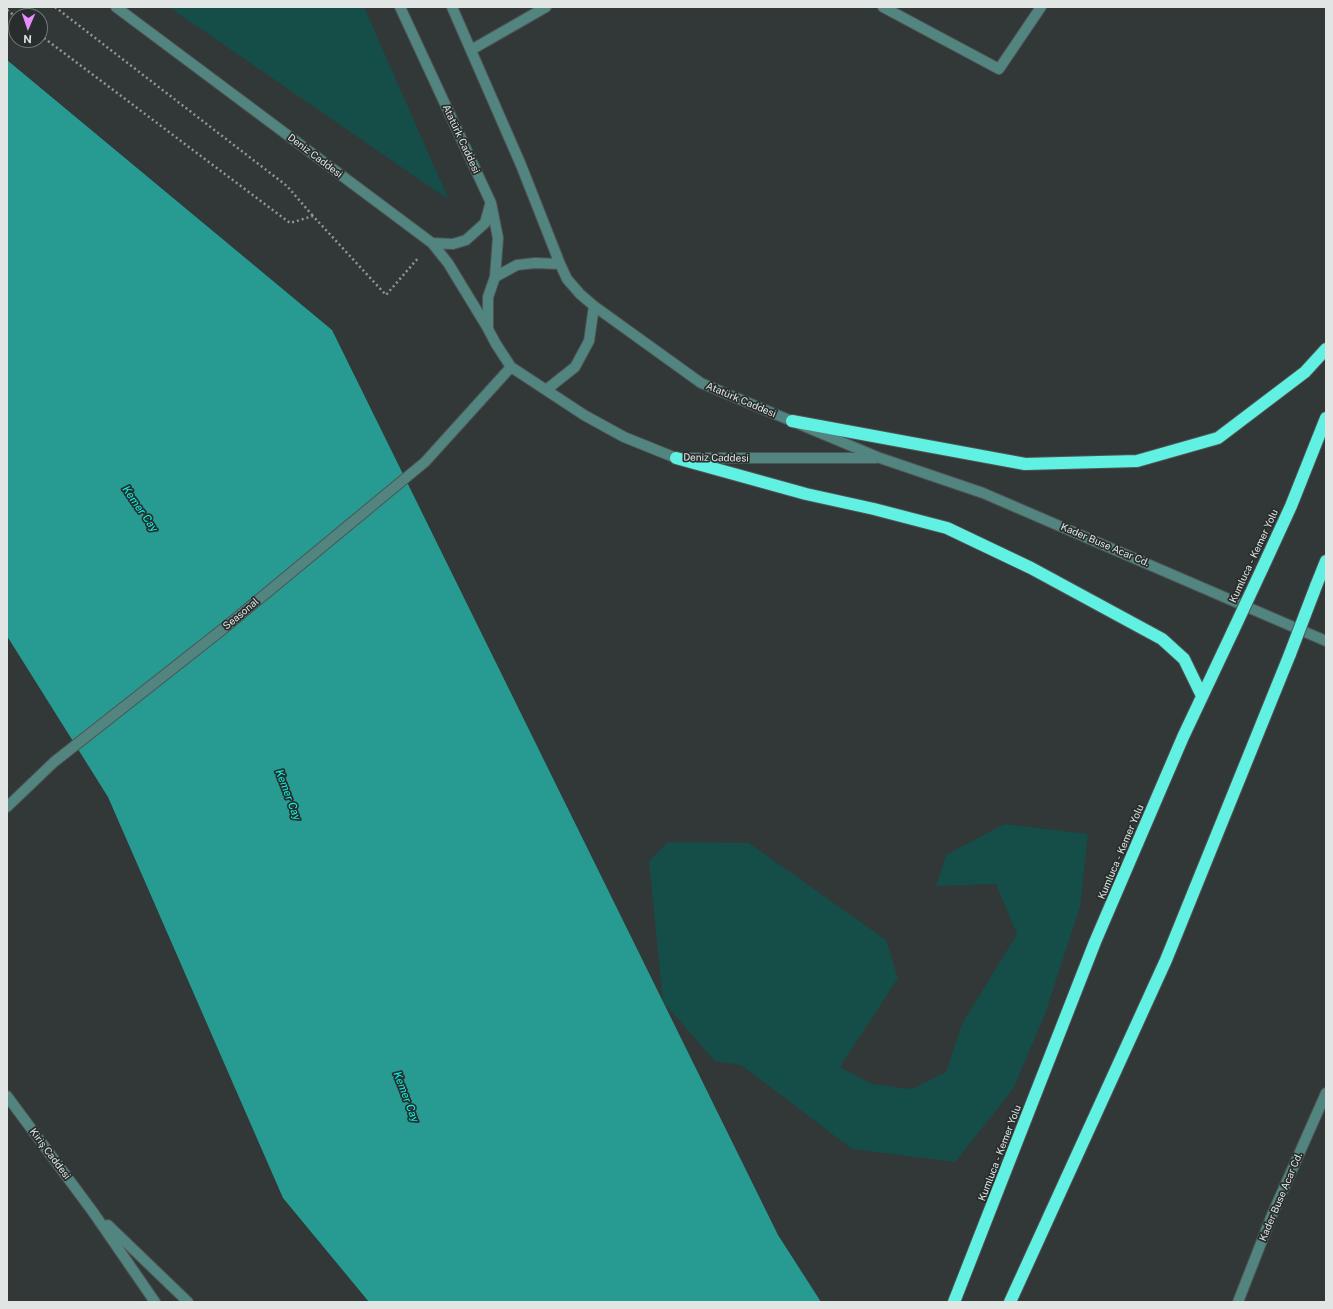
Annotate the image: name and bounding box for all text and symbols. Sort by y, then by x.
north arrow [8,8,48,48]
text: N [23,33,32,45]
street label: Atatürk Caddesi [440,103,482,175]
street label: Deniz Caddesi [285,131,345,181]
street label: Atatürk Caddesi [704,380,778,420]
street label: Deniz Caddesi [683,451,749,465]
water label: Kemer Cay [119,483,161,535]
street label: Kumluca - Kemer Yolu [1227,507,1281,605]
street label: Kader Buse Acar Cd. [1059,521,1151,569]
street label: Seasonal [221,596,261,632]
water label: Kemer Cay [272,768,304,822]
street label: Kumluca - Kemer Yolu [1096,803,1146,901]
water label: Kemer Cay [390,1070,422,1124]
street label: Kumluca - Kemer Yolu [976,1103,1024,1203]
street label: Kiriş Caddesi [27,1126,73,1182]
street label: Kader Buse Acar Cd. [1257,1151,1305,1243]

